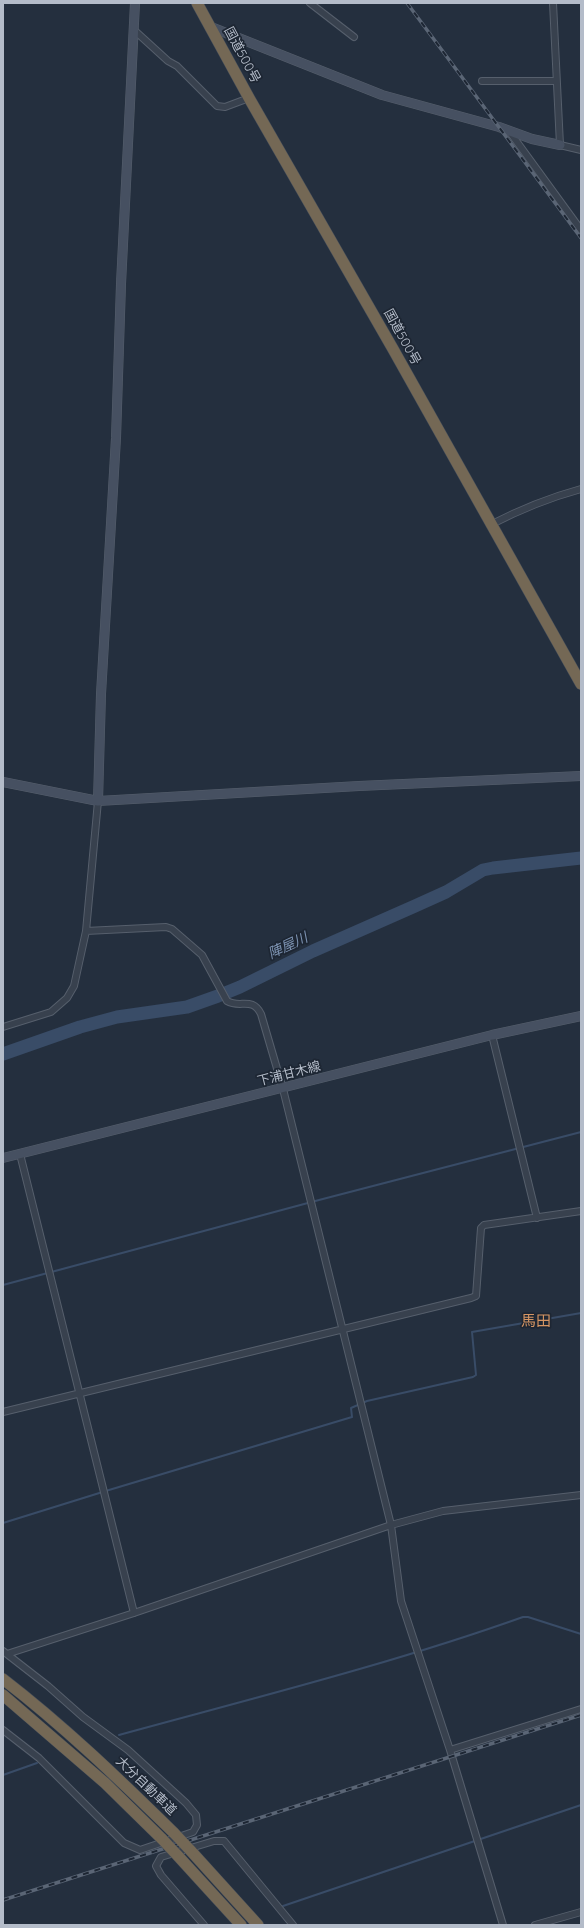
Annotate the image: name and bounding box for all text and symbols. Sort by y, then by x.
street label: 国道500号 [221,24,263,86]
street label: 国道500号 [380,306,424,368]
water label: 陣屋川 [265,930,311,962]
street label: 下浦甘木線 [256,1059,322,1089]
district label: 馬田 [521,1312,551,1330]
street label: 大分自動車道 [113,1753,179,1819]

